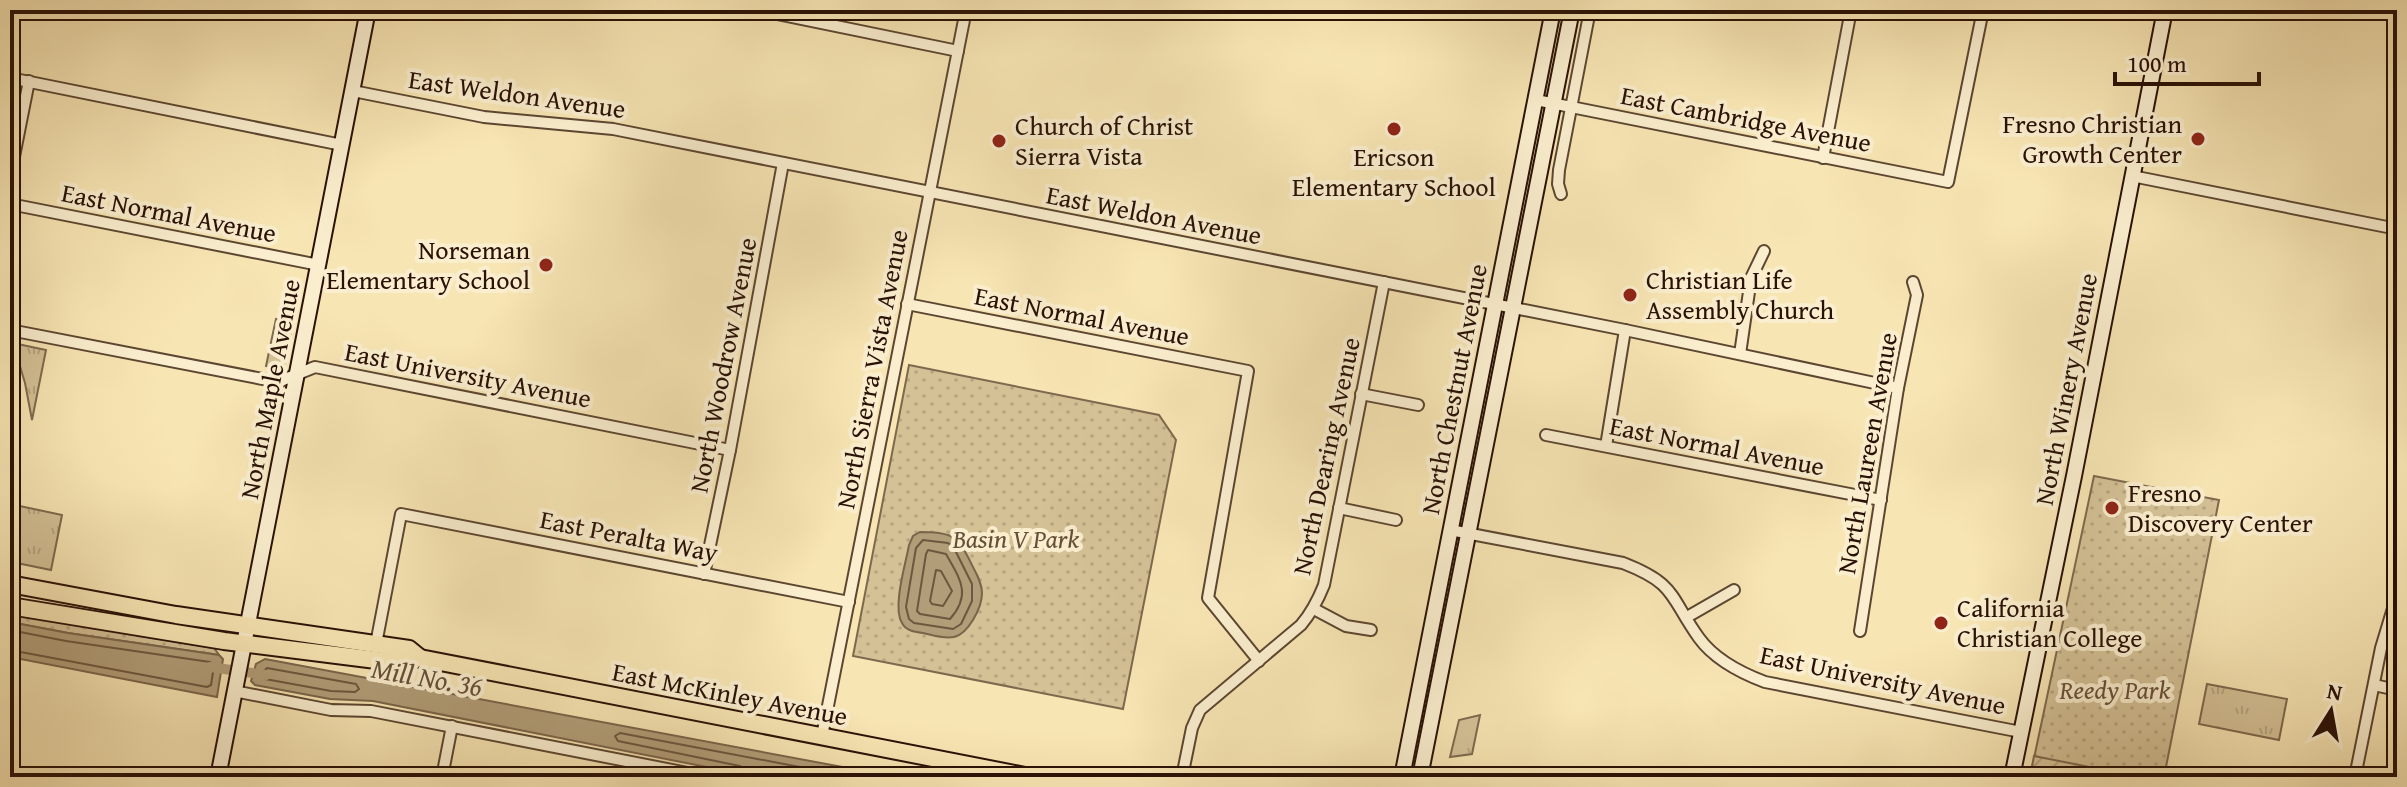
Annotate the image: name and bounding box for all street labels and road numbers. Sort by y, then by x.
street label: East Weldon Avenue [406,59,628,128]
street label: East Cambridge Avenue [1617,75,1875,162]
street label: East Normal Avenue [58,173,280,252]
street label: East Weldon Avenue [1043,175,1265,255]
street label: North Sierra Vista Avenue [825,226,918,512]
street label: North Woodrow Avenue [679,234,766,496]
street label: North Chestnut Avenue [1410,260,1497,517]
street label: North Winery Avenue [2024,269,2107,508]
street label: North Maple Avenue [229,276,310,502]
street label: East Normal Avenue [971,276,1193,355]
street label: North Laureen Avenue [1826,329,1907,577]
street label: East University Avenue [342,331,595,418]
street label: North Dearing Avenue [1281,334,1370,578]
street label: East Normal Avenue [1606,406,1828,485]
street label: East Peralta Way [537,499,721,572]
street label: East University Avenue [1757,634,2010,725]
street label: East McKinley Avenue [609,652,851,735]

